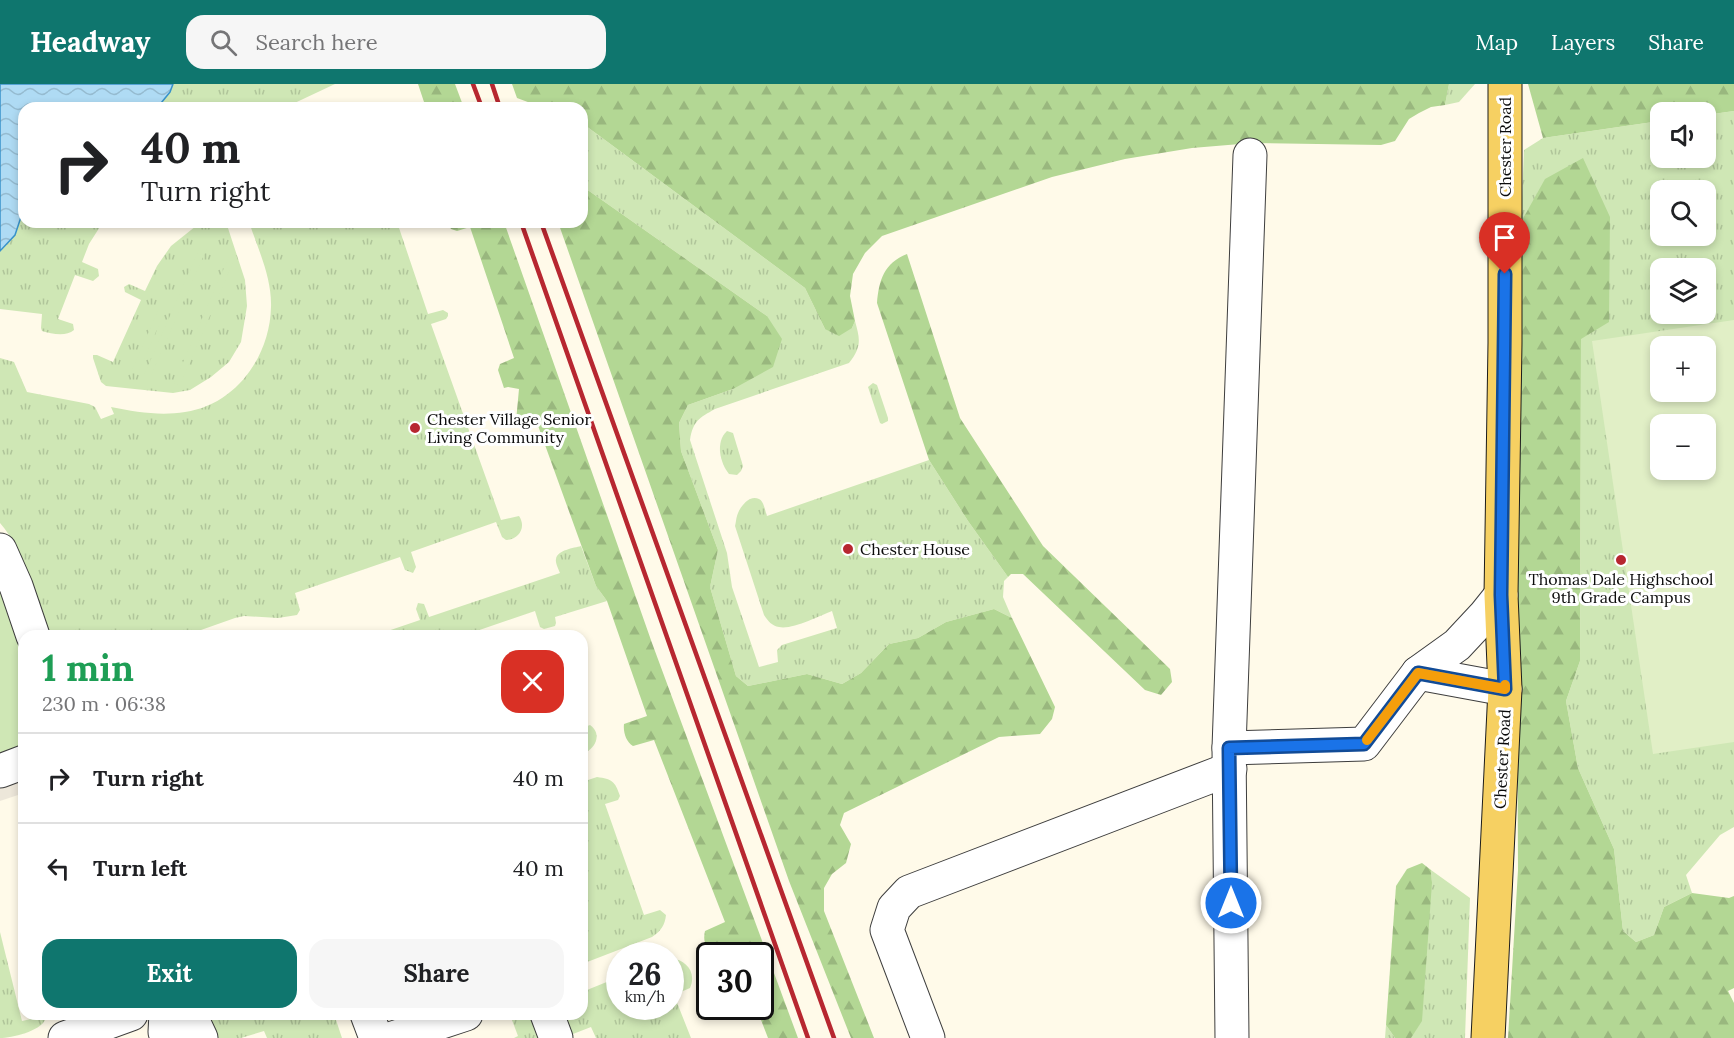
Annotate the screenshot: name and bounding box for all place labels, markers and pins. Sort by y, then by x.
pin [1479,212,1530,274]
place label: Chester Village Senior Living Community [427,409,591,447]
marker: Chester Village Senior Living Community [408,421,422,435]
place label: Chester House [860,539,970,559]
marker: Chester House [841,542,855,556]
marker: Thomas Dale Highschool 9th Grade Campus [1614,553,1628,567]
place label: Thomas Dale Highschool 9th Grade Campus [1529,569,1713,607]

